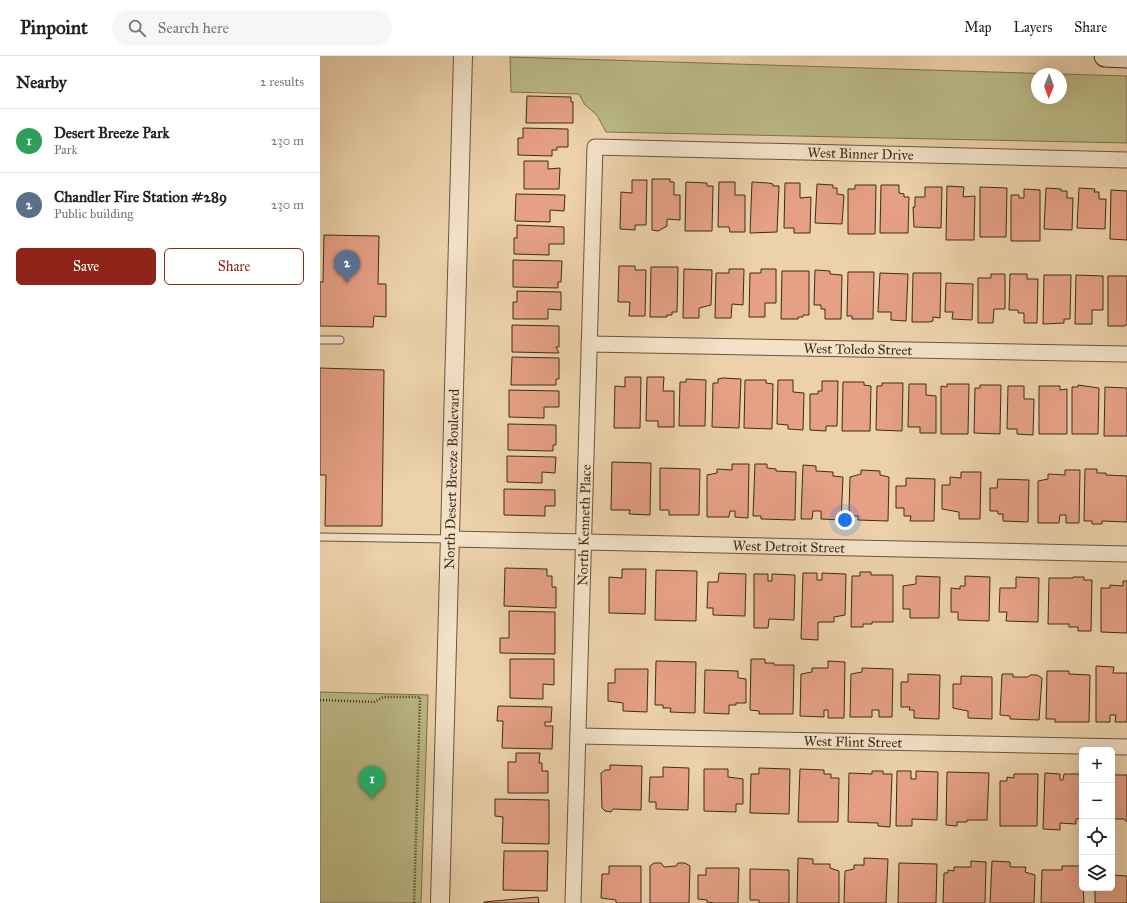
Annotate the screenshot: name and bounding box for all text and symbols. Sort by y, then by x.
search box [112,10,392,46]
text: Pinpoint [20,16,88,39]
icon: search [126,17,148,39]
text: Search here [158,19,229,37]
text: Map [964,19,992,36]
text: Layers [1014,19,1052,36]
text: Share [1074,19,1107,36]
north arrow [1031,68,1067,104]
text: Nearby [16,72,67,93]
text: 2 results [260,74,304,90]
text: Desert Breeze Park [54,124,169,142]
text: 1 [26,133,32,149]
text: 230 m [271,133,304,149]
text: Park [54,142,78,158]
street label: West Binner Drive [807,144,914,164]
text: Chandler Fire Station #289 [54,188,227,206]
text: 2 [26,197,32,213]
text: 230 m [271,197,304,213]
text: Public building [54,206,133,222]
button: Save [16,248,156,285]
button: Share [164,248,304,285]
pin: 2 [334,250,360,283]
street label: West Toledo Street [803,340,913,359]
street label: North Desert Breeze Boulevard [441,389,463,570]
street label: North Kenneth Place [574,464,595,586]
your location [835,510,855,530]
street label: West Detroit Street [732,537,845,557]
street label: West Flint Street [803,733,903,751]
map controls [1079,747,1115,891]
button: + [1079,747,1115,783]
pin: 1 [359,766,385,799]
button: − [1079,783,1115,819]
button: locate [1079,819,1115,855]
button: layers [1079,855,1115,891]

